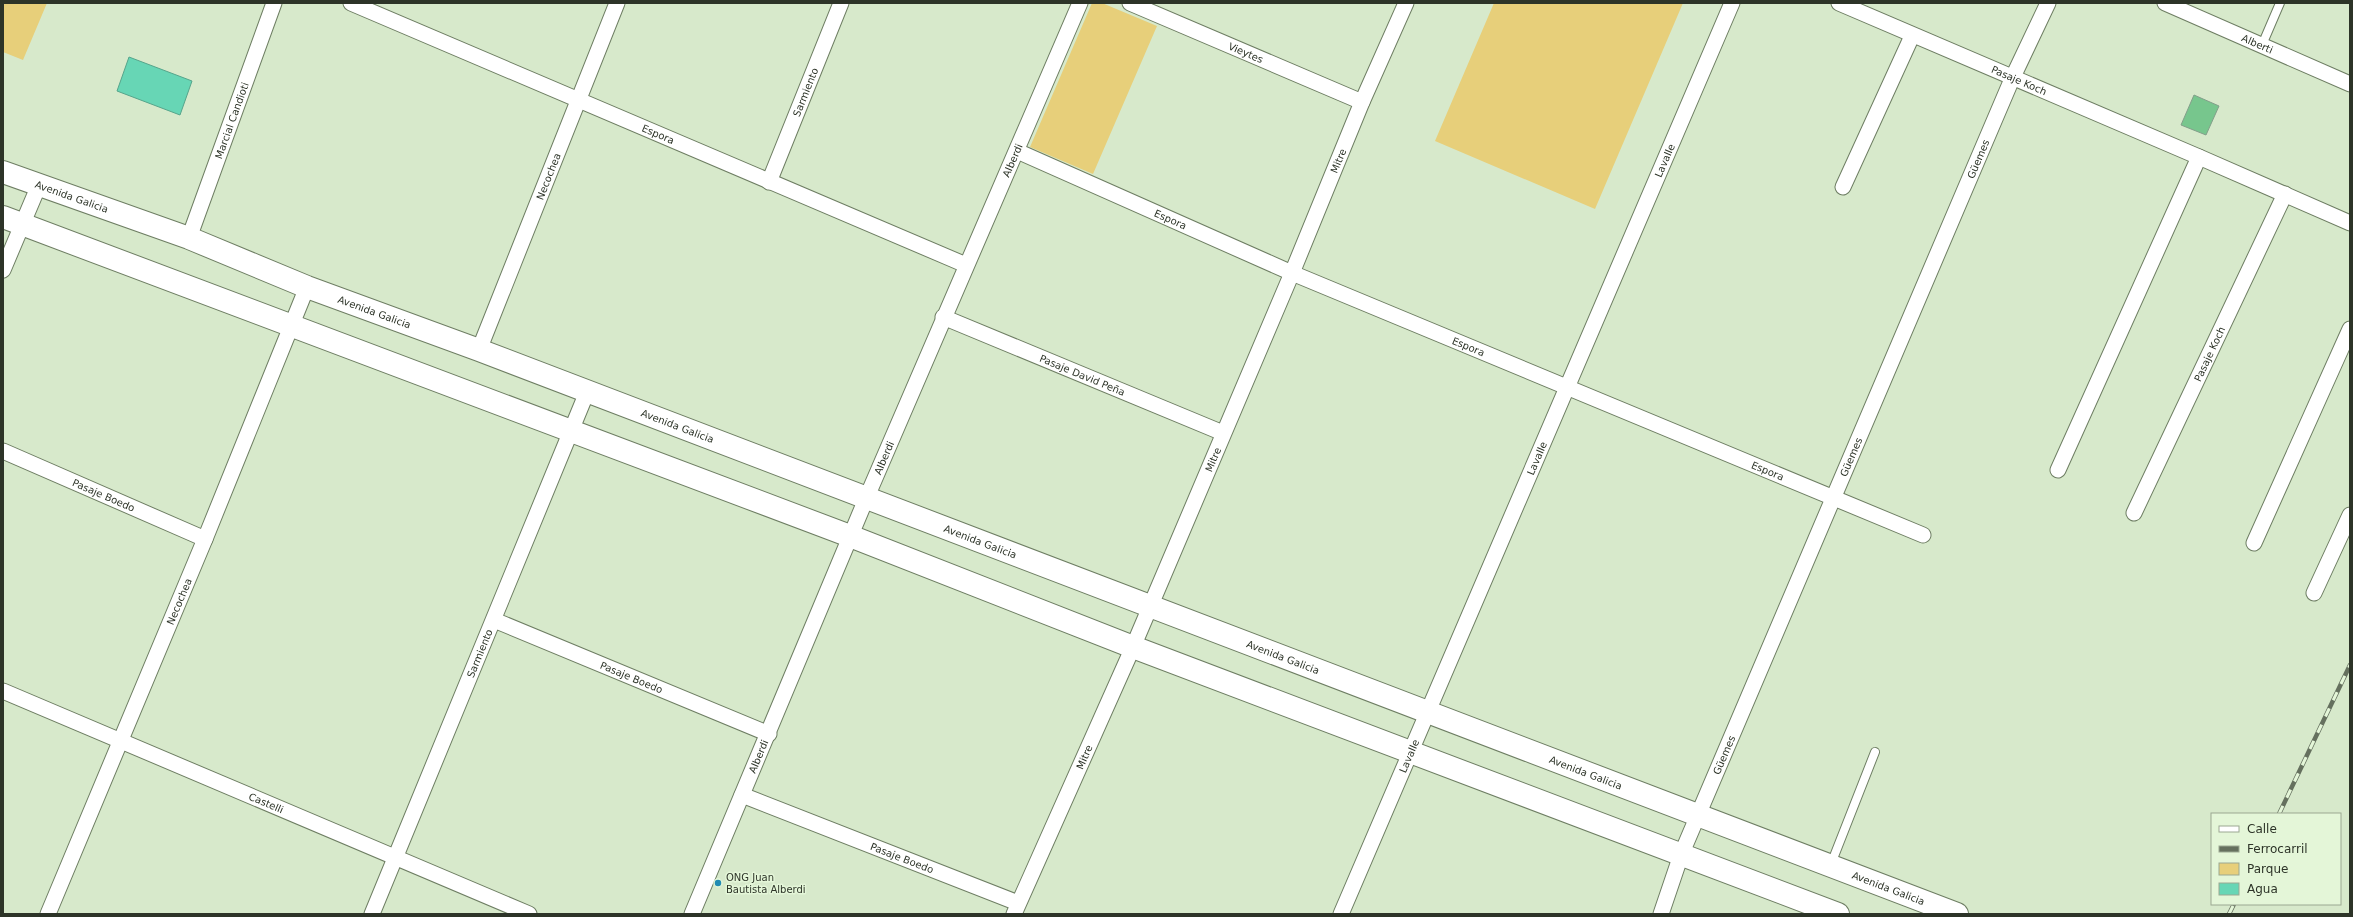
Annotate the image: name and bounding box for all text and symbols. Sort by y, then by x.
street label: Alberti [2240,32,2275,56]
street label: Vieytes [1227,41,1265,65]
street label: Pasaje Koch [1990,64,2048,97]
street label: Sarmiento [791,66,820,118]
street label: Marcial Candioti [213,81,251,160]
street label: Espora [640,123,676,146]
street label: Güemes [1965,138,1992,180]
street label: Alberdi [1001,142,1025,179]
street label: Lavalle [1653,142,1677,179]
street label: Mitre [1329,147,1348,175]
street label: Necochea [534,151,563,201]
street label: Avenida Galicia [33,179,110,215]
street label: Espora [1152,208,1188,232]
street label: Avenida Galicia [336,294,412,331]
street label: Pasaje Koch [2192,325,2227,383]
street label: Espora [1450,335,1486,358]
street label: Pasaje David Peña [1038,353,1127,398]
street label: Avenida Galicia [640,407,715,445]
street label: Güemes [1838,436,1864,478]
street label: Alberdi [872,440,896,476]
street label: Lavalle [1525,440,1549,477]
street label: Mitre [1203,446,1223,474]
street label: Espora [1750,459,1786,483]
street label: Pasaje Boedo [71,477,136,514]
street label: Avenida Galicia [942,523,1018,561]
street label: Necochea [165,577,194,626]
street label: Sarmiento [465,628,495,679]
street label: Avenida Galicia [1245,638,1321,676]
street label: Pasaje Boedo [598,660,664,695]
street label: Güemes [1711,734,1737,776]
street label: Alberdi [747,738,770,775]
street label: Lavalle [1397,738,1421,775]
street label: Mitre [1074,743,1095,771]
street label: Avenida Galicia [1548,754,1624,792]
street label: Castelli [247,791,285,815]
legend [2211,813,2341,905]
text: Calle [2247,822,2277,836]
street label: Pasaje Boedo [869,841,935,875]
text: Ferrocarril [2247,842,2308,856]
text: Parque [2247,862,2288,876]
street label: Avenida Galicia [1850,869,1926,907]
place label: ONG Juan Bautista Alberdi [726,872,806,895]
marker: ONG Juan Bautista Alberdi [713,878,723,888]
text: Agua [2247,882,2278,896]

